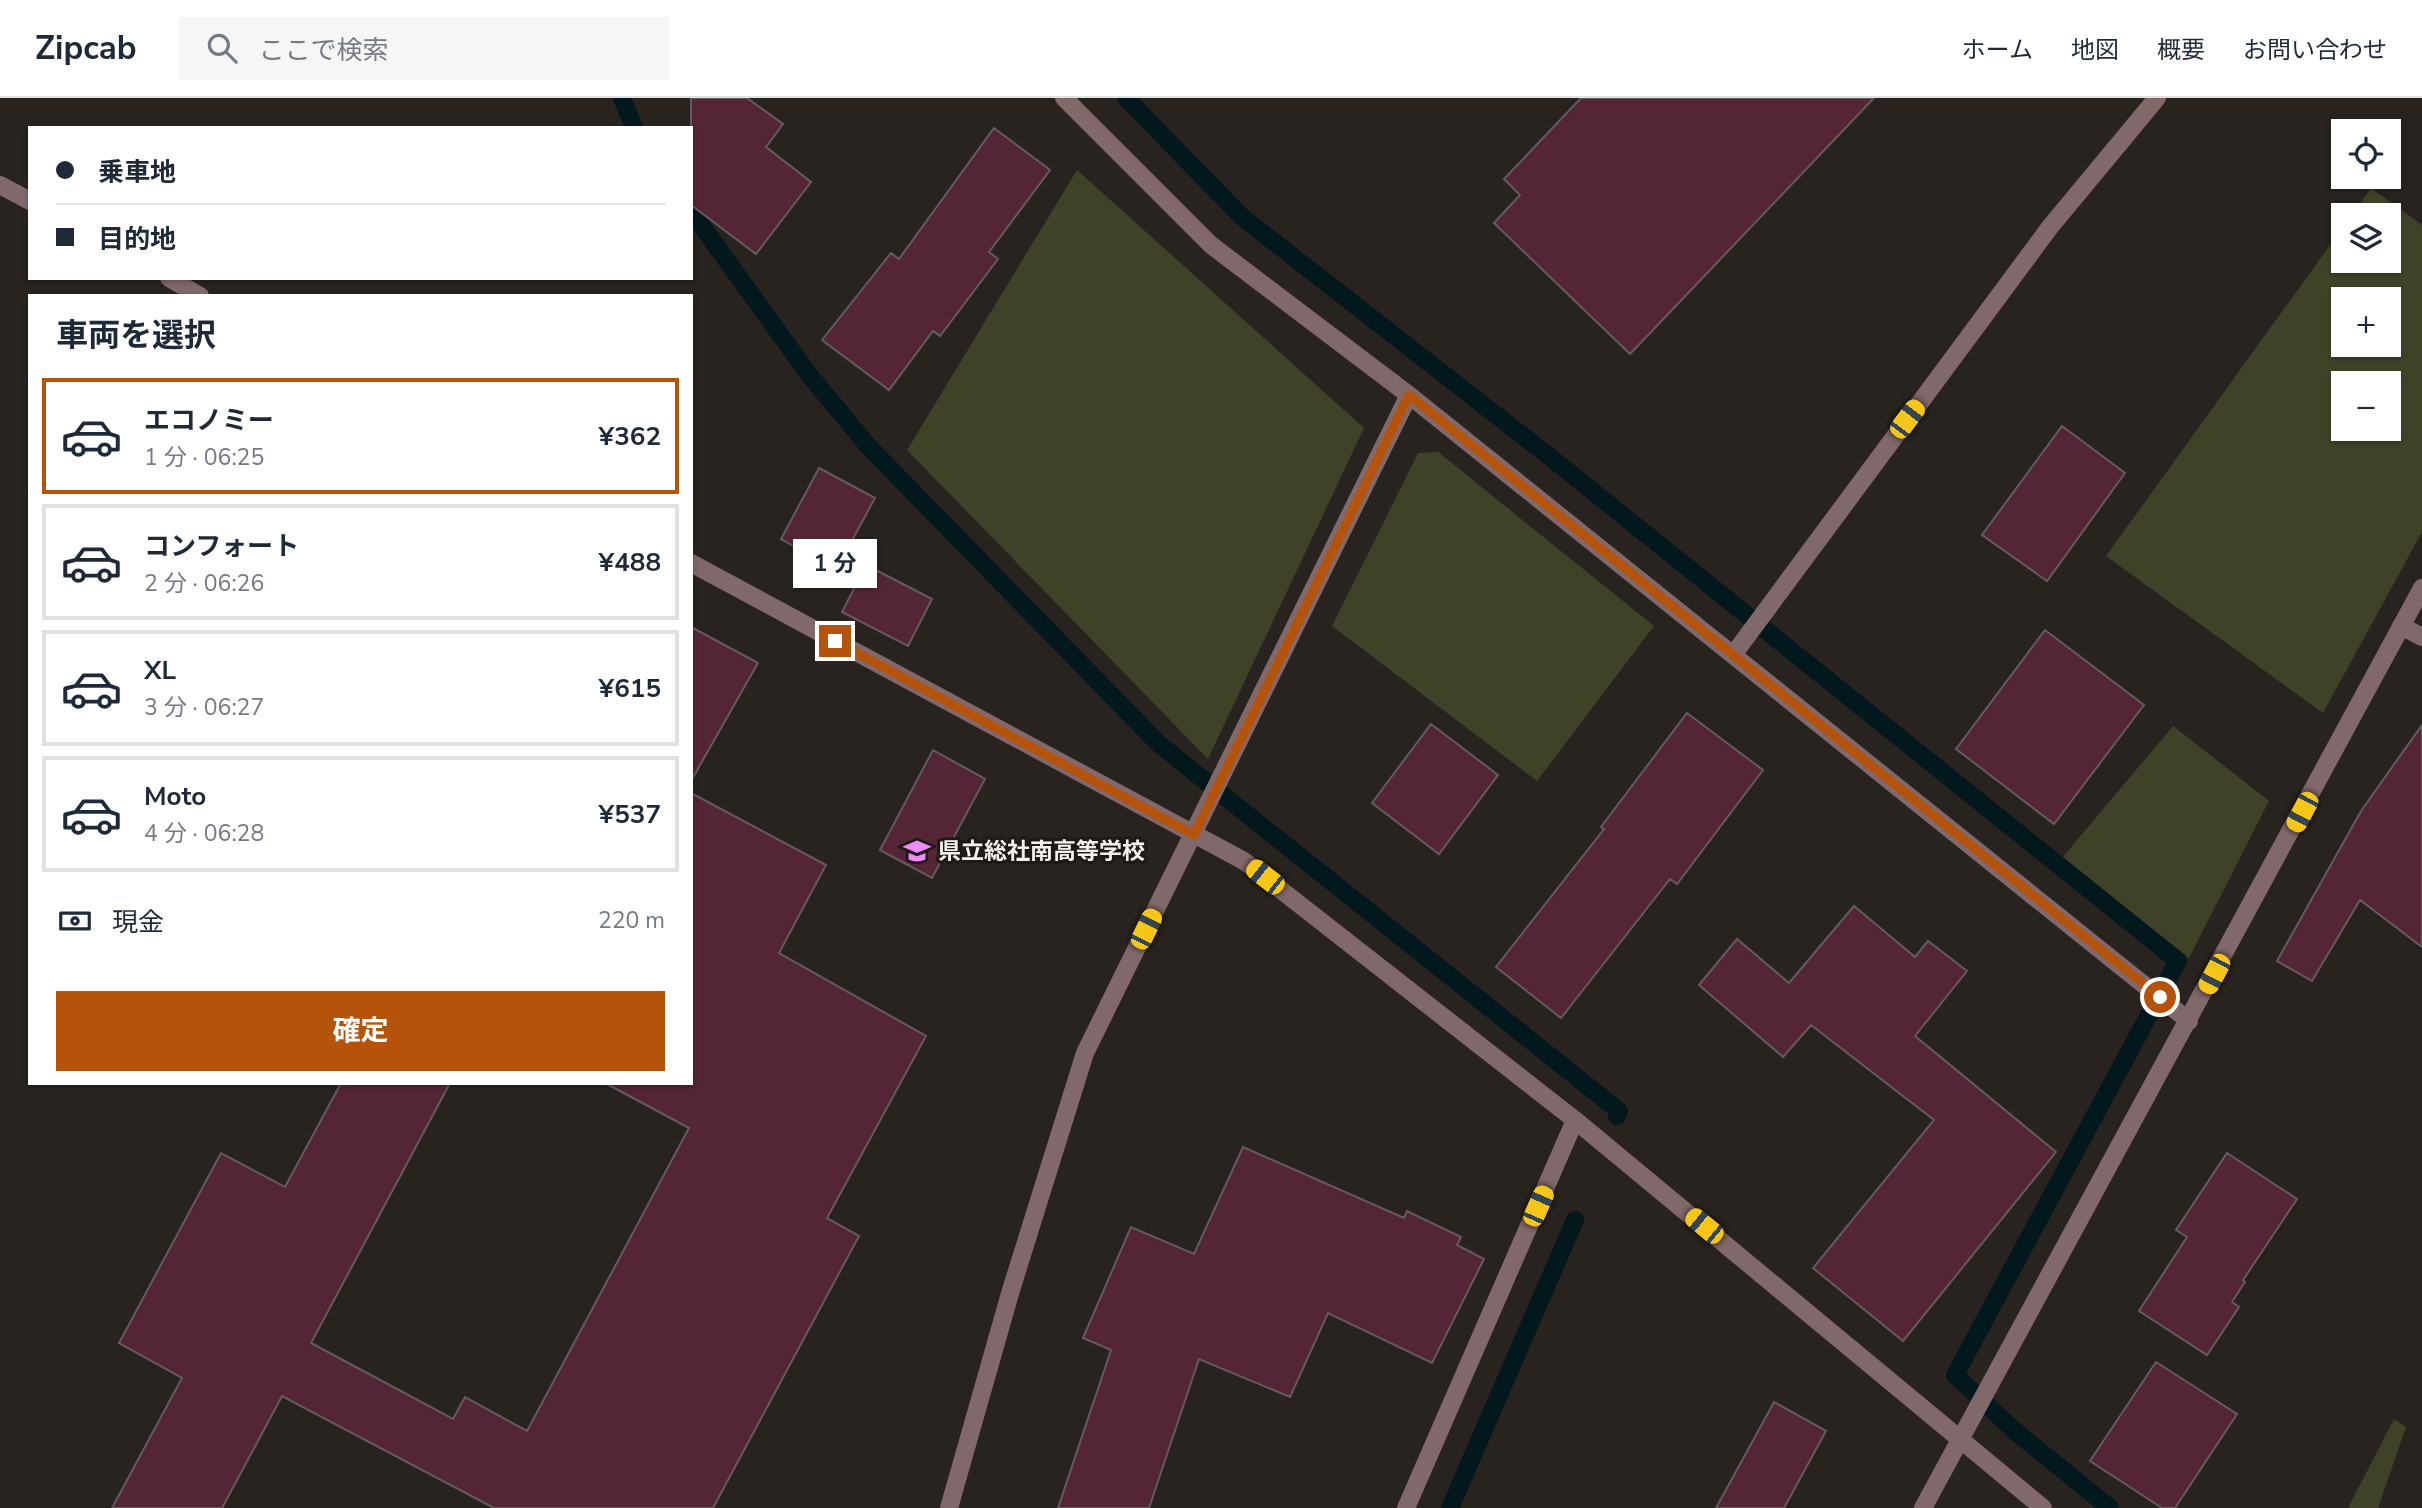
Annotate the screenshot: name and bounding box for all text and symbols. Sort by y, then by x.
search box [179,17,669,80]
text: Zipcab [35,26,137,71]
icon: search [203,29,241,67]
text: ここで検索 [259,33,389,68]
text: ホーム [1962,34,2033,66]
text: 地図 [2071,34,2119,66]
text: 概要 [2157,34,2205,66]
text: お問い合わせ [2243,34,2387,66]
map controls [2331,119,2401,441]
button: locate [2331,119,2401,189]
text: 乗車地 [98,155,176,190]
button: layers [2331,203,2401,273]
text: 目的地 [98,222,176,257]
button: + [2331,287,2401,357]
text: 車両を選択 [56,314,216,357]
button: − [2331,371,2401,441]
car [1886,396,1929,442]
text: エコノミー [144,403,274,438]
icon: car [60,405,123,468]
text: ¥362 [599,419,661,454]
text: 1 分 · 06:25 [144,442,264,473]
text: コンフォート [144,529,299,564]
icon: car [60,531,123,594]
callout: 1 分 [793,540,877,588]
text: ¥488 [599,545,661,580]
text: 1 分 [813,548,857,579]
text: 2 分 · 06:26 [144,568,264,599]
route end [819,625,851,657]
text: XL [144,653,176,688]
icon: car [60,657,123,720]
text: ¥615 [599,671,661,706]
text: 3 分 · 06:27 [144,692,264,723]
text: Moto [144,779,206,814]
icon: car [60,783,123,846]
car [2283,789,2322,835]
text: ¥537 [599,797,661,832]
text: 4 分 · 06:28 [144,818,264,849]
school or university icon: 県立総社南高等学校 [902,836,932,866]
place label: 県立総社南高等学校 [938,836,1145,867]
car [1242,856,1289,898]
icon: cash [56,902,94,940]
text: 現金 [112,905,164,940]
text: 220 m [598,905,665,936]
car [1128,906,1165,952]
car [2195,951,2234,997]
route start [2144,981,2176,1013]
button: 確定 [56,991,665,1071]
car [1520,1183,1557,1229]
car [1682,1205,1727,1247]

